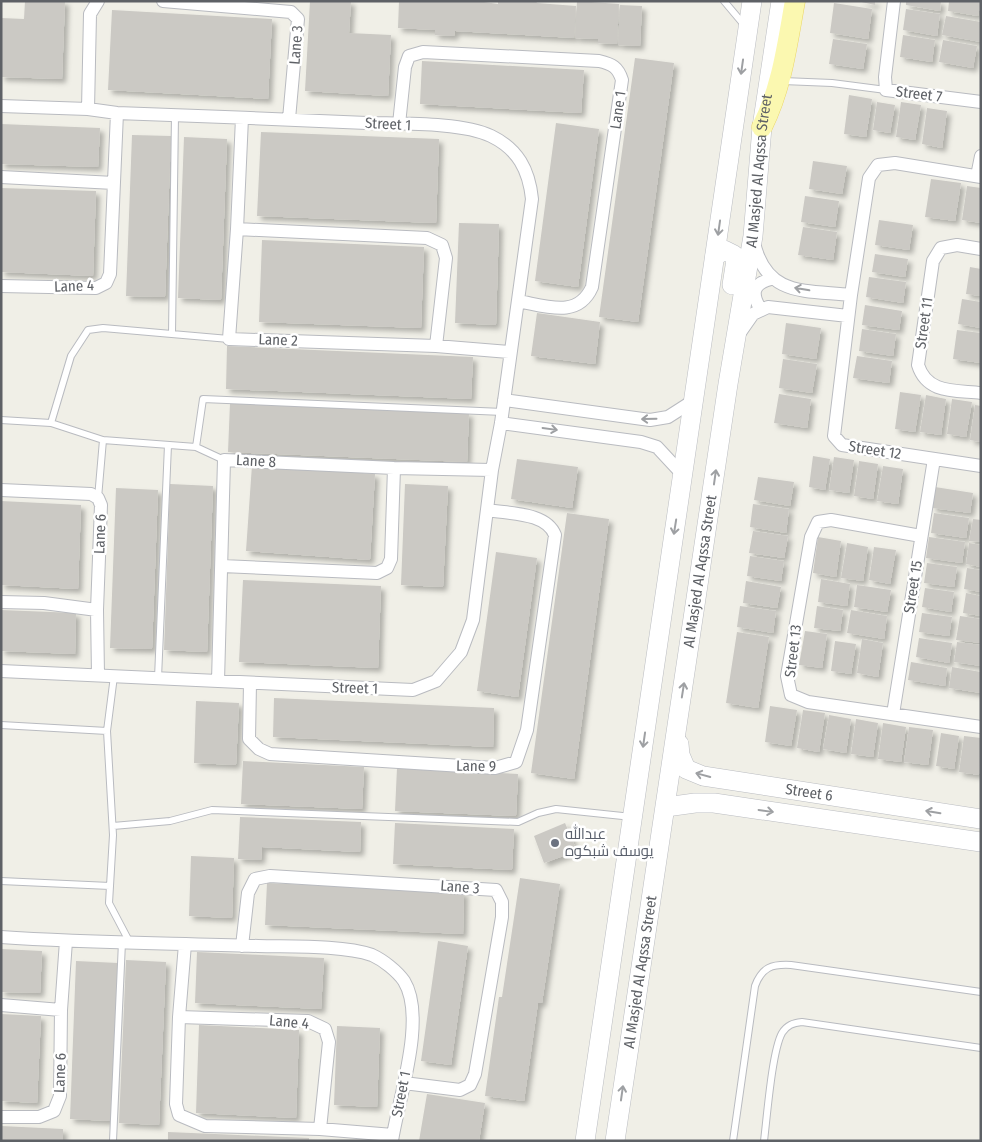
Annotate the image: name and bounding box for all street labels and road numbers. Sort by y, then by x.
street label: Lane 3 [286,24,306,65]
street label: Street 7 [895,82,943,106]
street label: Lane 1 [606,90,630,130]
street label: Al Masjed Al Aqssa Street [742,93,776,249]
street label: Street 1 [364,114,412,134]
street label: Lane 4 [54,276,94,296]
street label: Street 11 [911,296,937,350]
street label: Lane 2 [258,330,298,350]
street label: Street 12 [847,437,903,463]
street label: Lane 8 [235,451,277,471]
street label: Al Masjed Al Aqssa Street [680,494,720,649]
street label: Lane 6 [90,514,110,554]
street label: Street 15 [900,559,926,615]
street label: Street 13 [781,623,805,678]
street label: Street 1 [332,678,378,698]
street label: Lane 9 [456,757,496,775]
street label: Street 6 [784,780,834,805]
street label: Lane 3 [440,877,481,897]
street label: Al Masjed Al Aqssa Street [620,894,661,1049]
street label: Lane 4 [268,1011,310,1033]
street label: Lane 6 [50,1053,70,1093]
street label: Street 1 [388,1070,414,1118]

